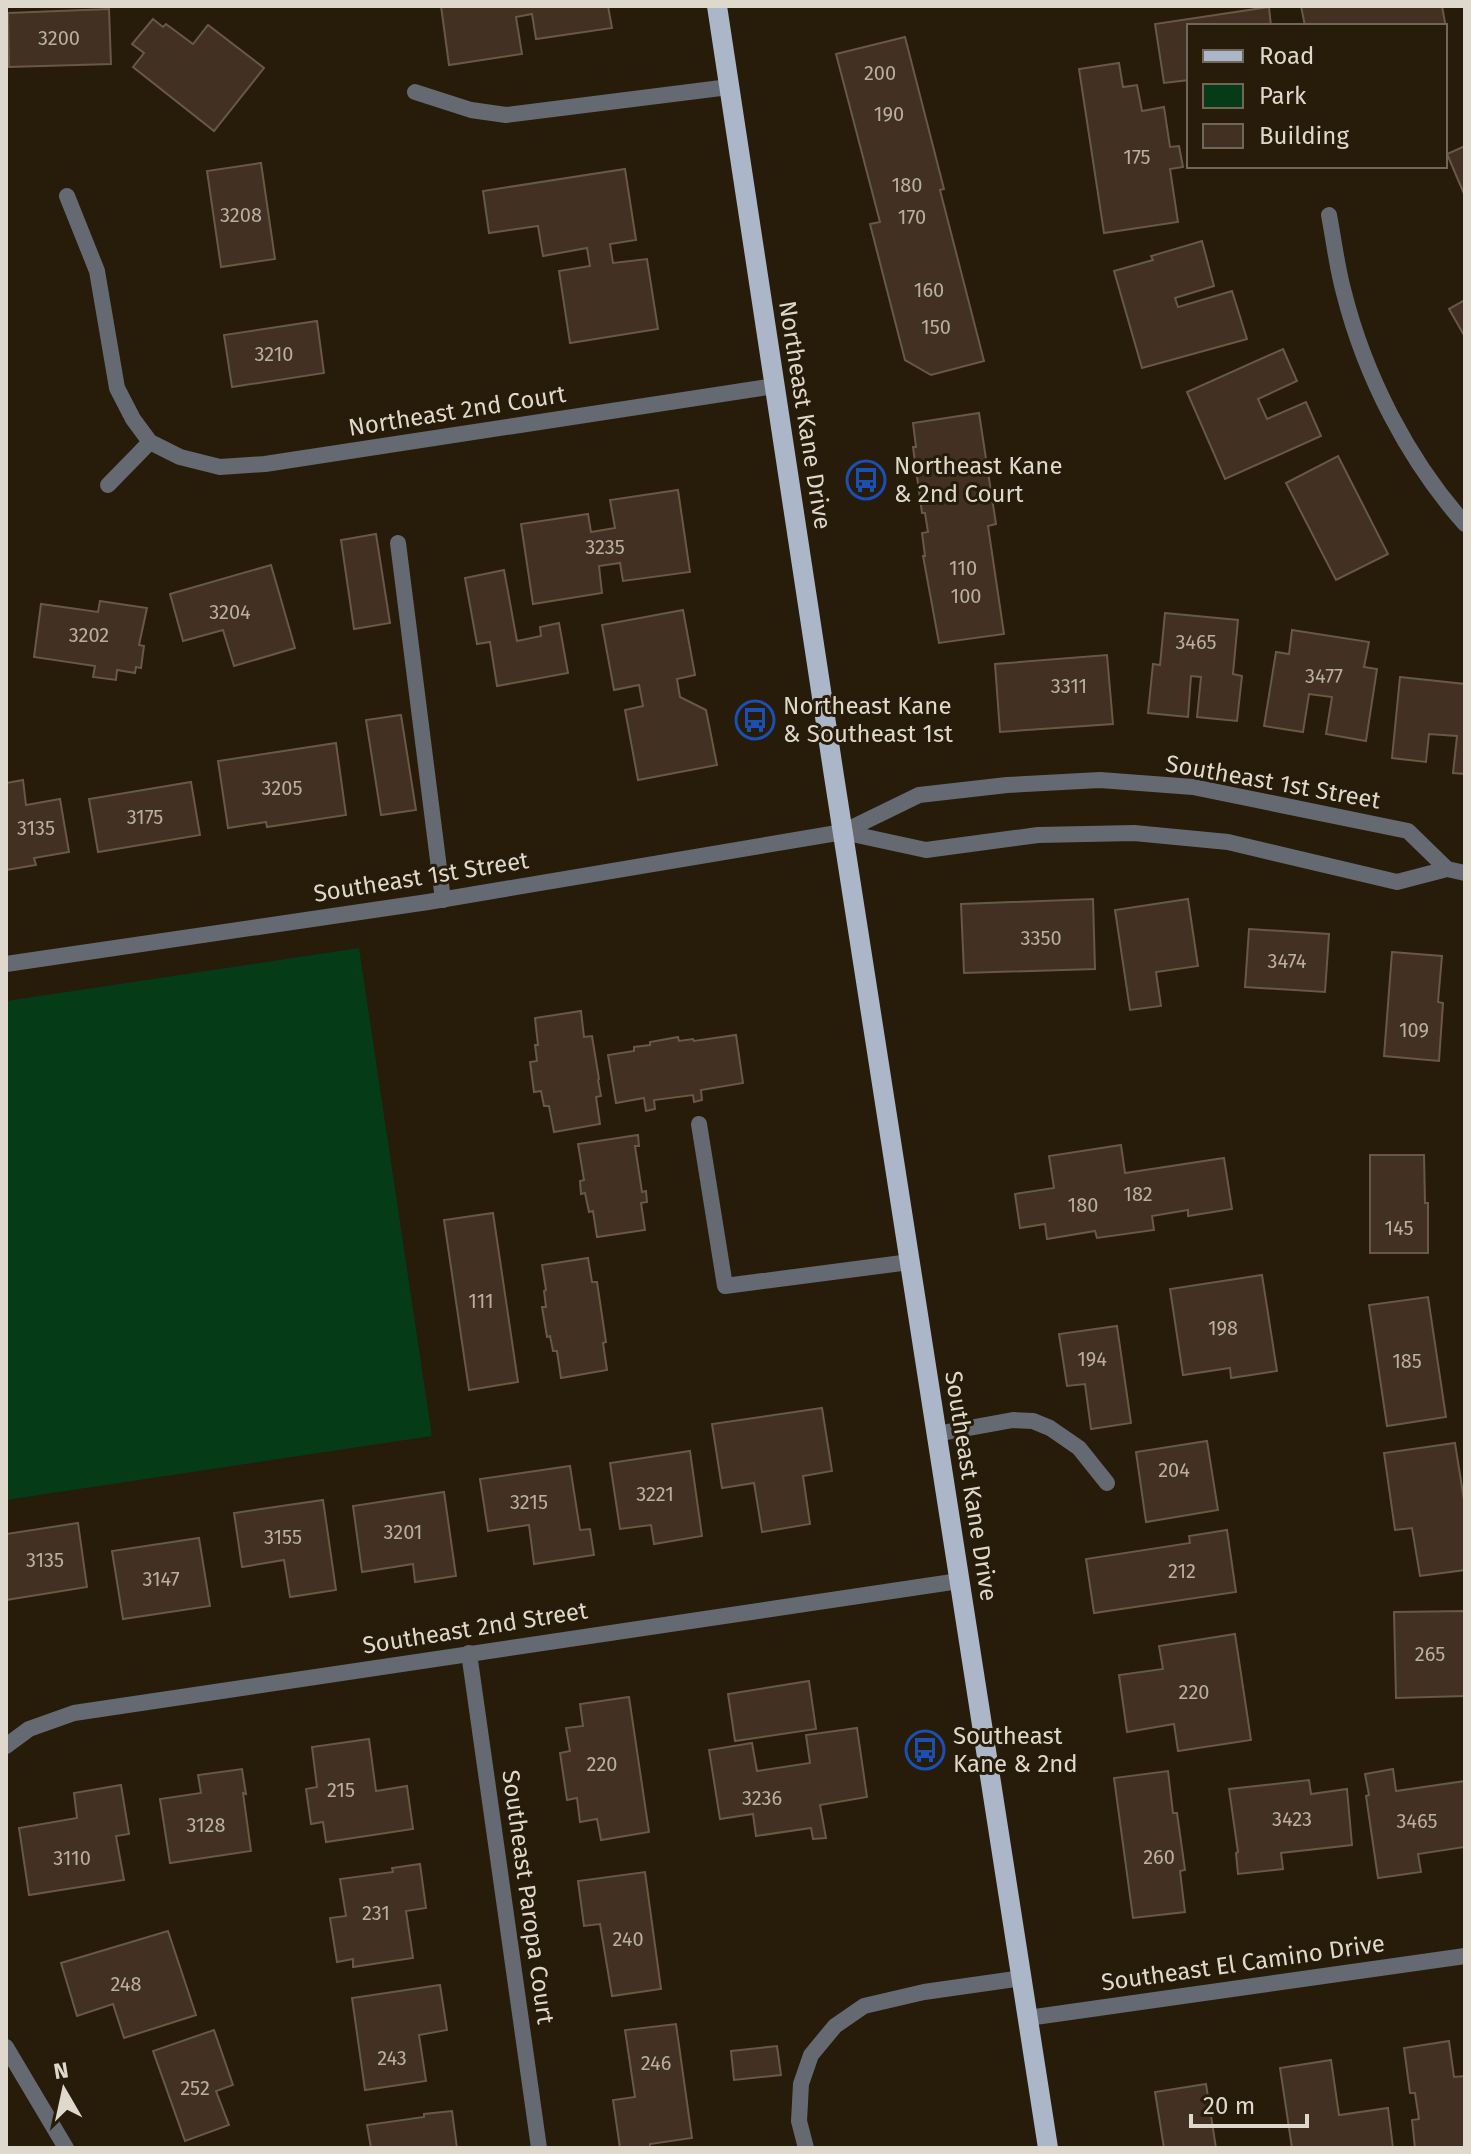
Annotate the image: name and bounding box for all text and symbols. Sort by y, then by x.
legend [1187,24,1447,168]
house number: 3200 [38,26,80,50]
text: Road [1259,42,1314,70]
house number: 200 [864,61,896,85]
text: Park [1259,82,1307,110]
house number: 190 [874,102,904,126]
text: Building [1259,122,1349,150]
house number: 175 [1123,145,1151,169]
house number: 180 [892,173,922,197]
house number: 3208 [220,203,262,227]
house number: 170 [898,205,926,229]
house number: 160 [914,278,944,302]
street label: Northeast Kane Drive [773,299,837,531]
house number: 150 [921,315,951,339]
house number: 3210 [255,342,294,366]
street label: Northeast 2nd Court [346,380,568,442]
place label: Northeast Kane & 2nd Court [894,452,1062,508]
bus stop icon: Northeast Kane & 2nd Court [845,459,887,501]
house number: 3235 [585,535,625,559]
house number: 110 [949,556,977,580]
house number: 100 [951,584,981,608]
house number: 3204 [209,600,251,624]
house number: 3202 [69,623,109,647]
house number: 3465 [1175,630,1217,654]
house number: 3477 [1305,664,1343,688]
house number: 3311 [1051,674,1087,698]
place label: Northeast Kane & Southeast 1st [783,692,953,748]
bus stop icon: Northeast Kane & Southeast 1st [734,699,776,741]
street label: Southeast 1st Street [1164,749,1383,815]
house number: 3205 [262,776,302,800]
house number: 3175 [127,805,163,829]
house number: 3135 [17,816,55,840]
street label: Southeast 1st Street [311,846,531,908]
house number: 3350 [1020,926,1062,950]
house number: 3474 [1268,949,1307,973]
house number: 109 [1399,1018,1429,1042]
house number: 182 [1123,1182,1153,1206]
house number: 180 [1068,1193,1098,1217]
house number: 145 [1384,1216,1414,1240]
house number: 111 [468,1289,494,1313]
house number: 198 [1208,1316,1238,1340]
house number: 194 [1077,1347,1107,1371]
house number: 185 [1392,1349,1422,1373]
street label: Southeast Kane Drive [939,1369,1003,1603]
house number: 204 [1158,1458,1190,1482]
house number: 3221 [636,1482,674,1506]
house number: 3215 [510,1490,548,1514]
house number: 3201 [384,1520,423,1544]
house number: 3155 [264,1525,302,1549]
house number: 3135 [26,1548,64,1572]
house number: 212 [1168,1559,1196,1583]
house number: 3147 [142,1567,180,1591]
street label: Southeast 2nd Street [360,1596,590,1660]
house number: 265 [1415,1642,1445,1666]
house number: 220 [1179,1680,1209,1704]
place label: Southeast Kane & 2nd [953,1722,1078,1778]
bus stop icon: Southeast Kane & 2nd [904,1729,946,1771]
house number: 220 [587,1752,617,1776]
street label: Southeast Paropa Court [496,1768,560,2026]
house number: 215 [327,1778,355,1802]
house number: 3236 [742,1786,782,1810]
house number: 3423 [1272,1807,1312,1831]
house number: 3465 [1396,1809,1438,1833]
house number: 3128 [186,1813,226,1837]
house number: 260 [1143,1845,1175,1869]
house number: 3110 [53,1846,91,1870]
house number: 231 [362,1901,390,1925]
house number: 240 [612,1927,644,1951]
street label: Southeast El Camino Drive [1099,1929,1387,1997]
house number: 248 [110,1972,142,1996]
house number: 243 [377,2046,407,2070]
north arrow [24,2050,104,2130]
house number: 246 [641,2051,671,2075]
text: N [52,2056,70,2085]
house number: 252 [180,2076,210,2100]
scale bar [1191,2078,1307,2128]
text: 20 m [1203,2092,1255,2120]

